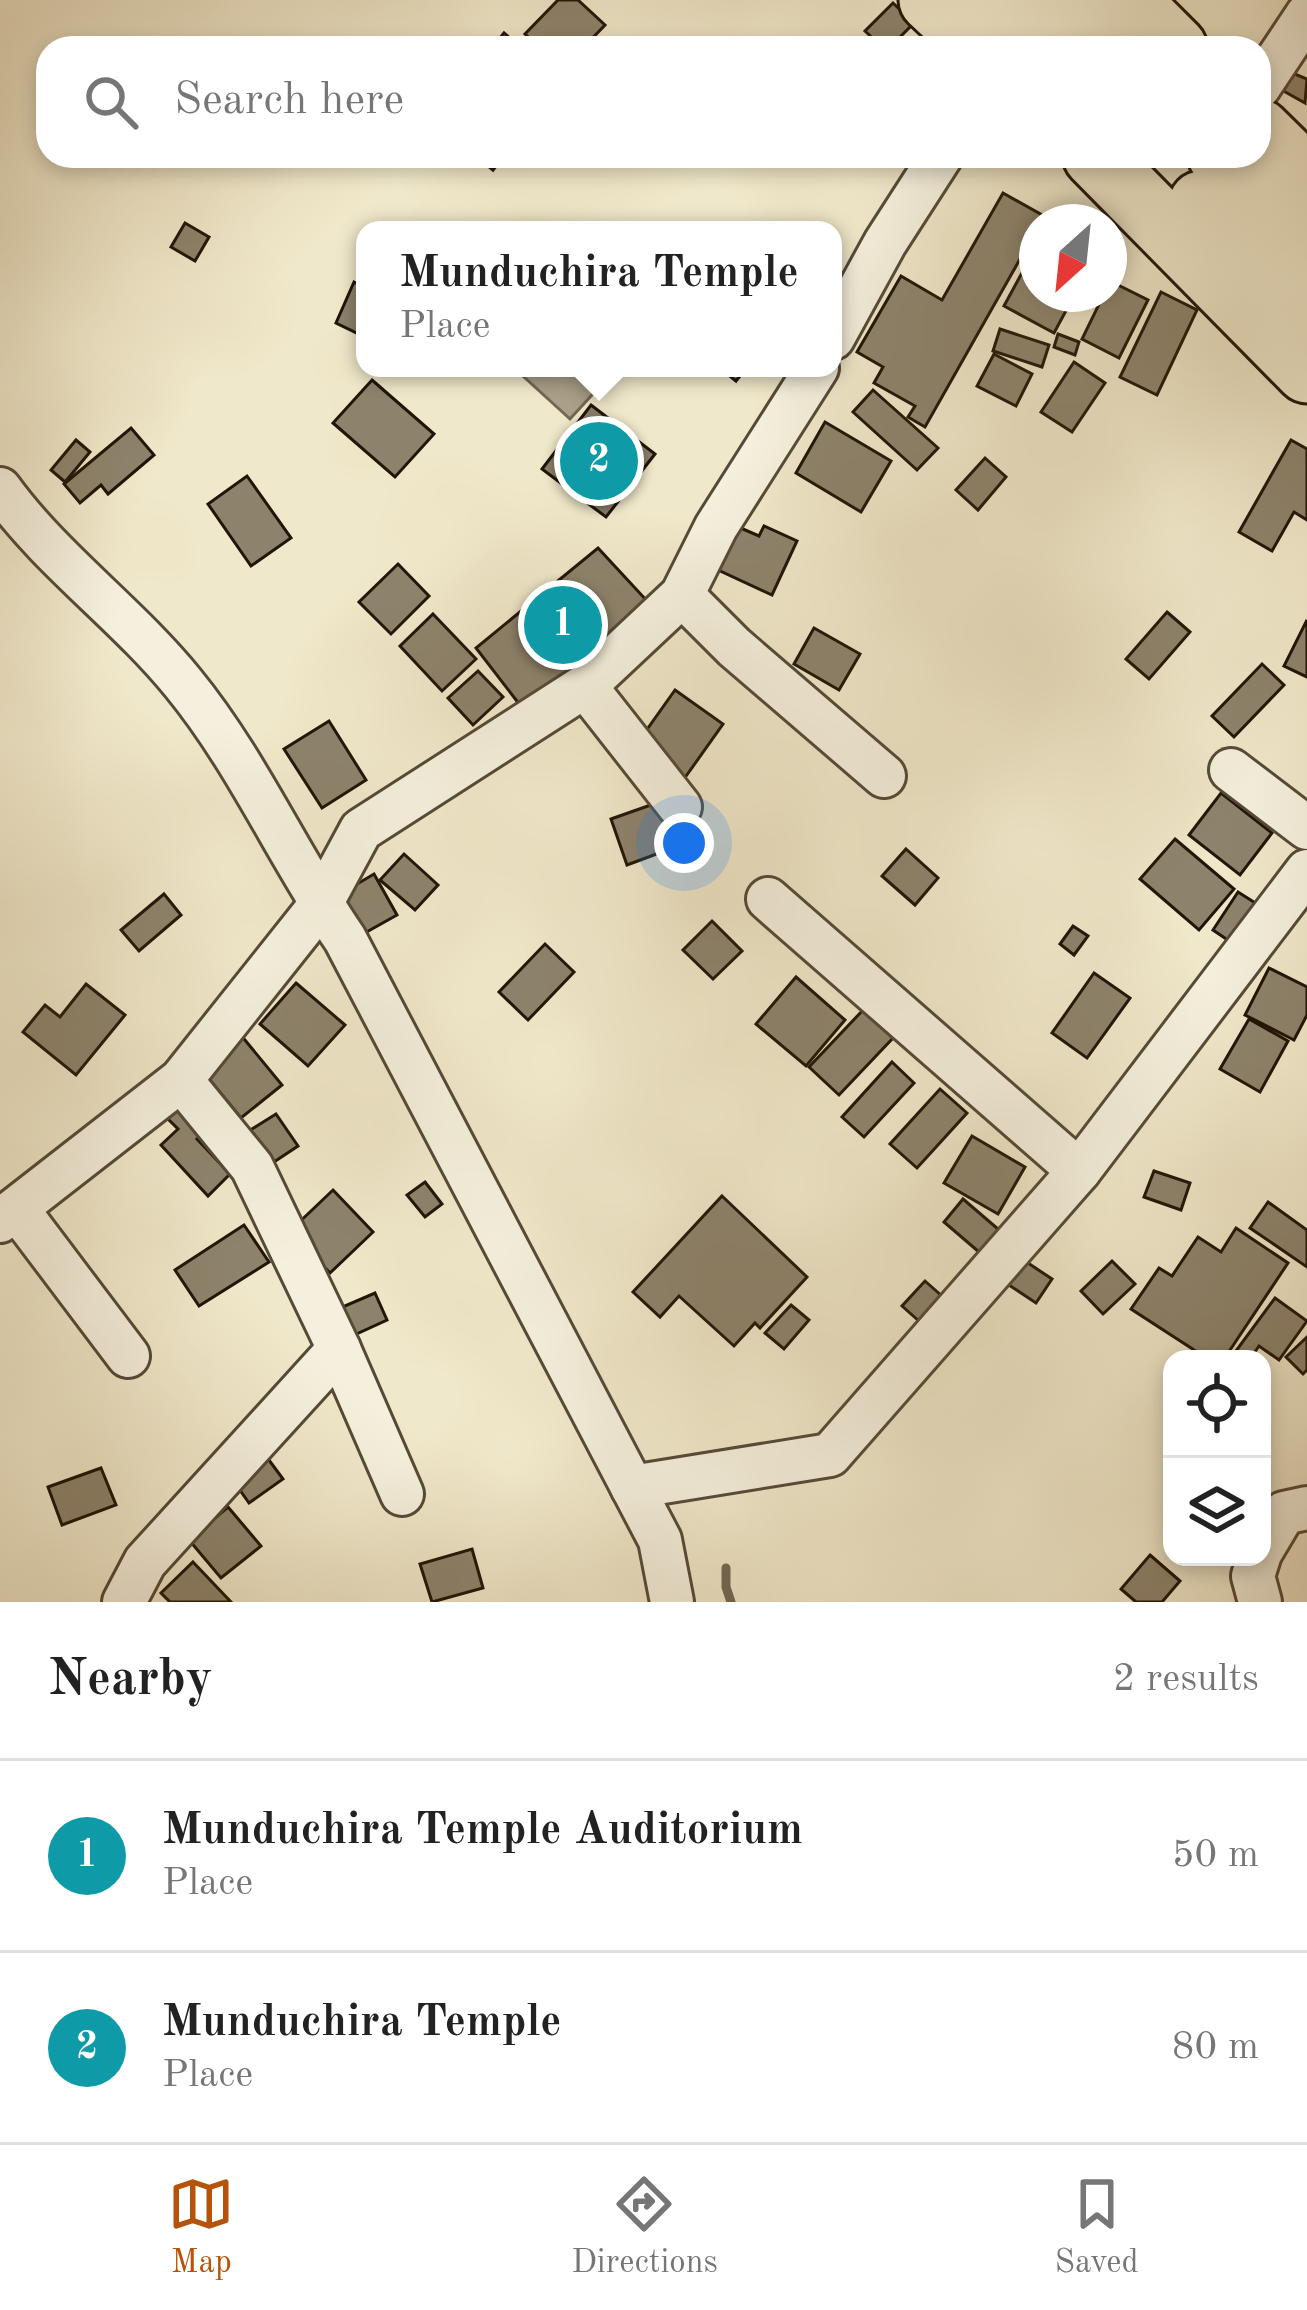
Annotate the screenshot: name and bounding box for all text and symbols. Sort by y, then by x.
search box [36,36,1271,168]
icon: search [78,69,144,135]
text: Search here [174,79,404,124]
north arrow [1019,204,1127,312]
popup [356,221,842,377]
text: Munduchira Temple [399,252,799,297]
text: Place [399,307,491,346]
pin: 2 [560,416,638,506]
pin: 1 [524,580,602,670]
your location [654,813,714,873]
map controls [1163,1350,1271,1566]
button: locate [1163,1350,1271,1458]
button: layers [1163,1458,1271,1566]
text: Nearby [48,1655,213,1706]
text: 2 results [1113,1660,1259,1699]
text: Munduchira Temple Auditorium [162,1809,803,1854]
text: 1 [76,1836,98,1875]
text: 50 m [1172,1836,1259,1875]
text: Place [162,1864,253,1903]
text: Munduchira Temple [162,2001,562,2046]
text: 2 [76,2028,98,2067]
text: 80 m [1172,2028,1259,2067]
text: Place [162,2056,253,2095]
tab: Map [168,2171,234,2284]
tab: Directions [571,2171,718,2284]
tab: Saved [1055,2171,1139,2284]

